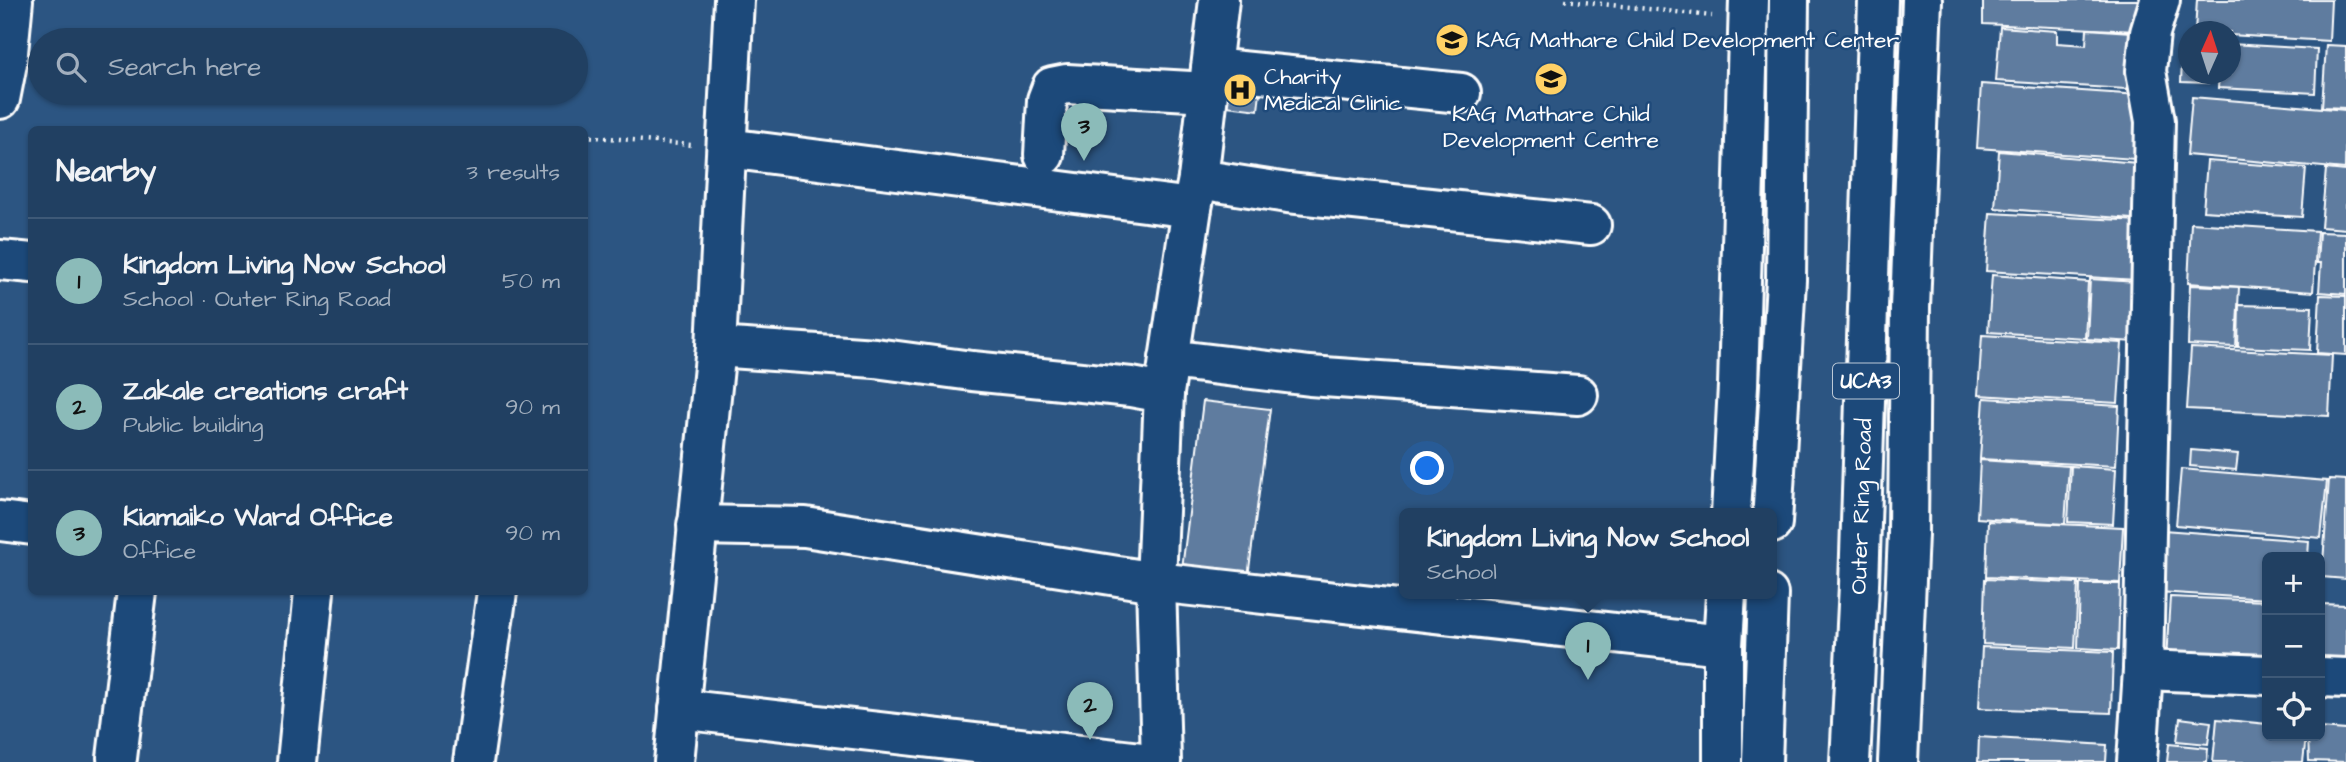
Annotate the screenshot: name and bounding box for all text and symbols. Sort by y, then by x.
school or university icon: KAG Mathare Child Development Center [1433,21,1471,59]
north arrow [2178,21,2241,84]
place label: KAG Mathare Child Development Center [1476,24,1899,56]
search box [28,28,588,105]
icon: search [52,48,90,86]
text: Search here [108,49,261,85]
school or university icon: KAG Mathare Child Development Centre [1532,60,1570,98]
place label: Charity Medical Clinic [1264,61,1403,119]
hospital icon: Charity Medical Clinic [1221,71,1259,109]
place label: KAG Mathare Child Development Centre [1443,98,1659,156]
pin: 3 [1061,103,1107,161]
text: Nearby [56,151,156,193]
text: 3 results [466,156,560,188]
text: Kingdom Living Now School [123,247,446,283]
text: 1 [78,265,80,297]
text: 50 m [502,265,560,297]
text: School · Outer Ring Road [123,283,391,315]
road number: UCA3 [1833,364,1899,398]
text: Zakale creations craft [123,373,408,409]
text: 2 [72,391,86,423]
text: 90 m [505,391,560,423]
text: Public building [123,409,263,441]
street label: Outer Ring Road [1843,418,1880,595]
your location [1410,451,1444,485]
text: Kiamaiko Ward Office [123,499,393,535]
popup [1399,508,1777,599]
text: 3 [73,517,85,549]
text: 90 m [505,517,560,549]
text: Kingdom Living Now School [1427,520,1749,556]
text: Office [123,535,196,567]
map controls [2262,552,2325,741]
button: + [2262,552,2325,615]
text: School [1427,556,1497,588]
button: − [2262,615,2325,678]
pin: 1 [1565,622,1611,680]
button: locate [2262,678,2325,741]
pin: 2 [1067,682,1113,740]

